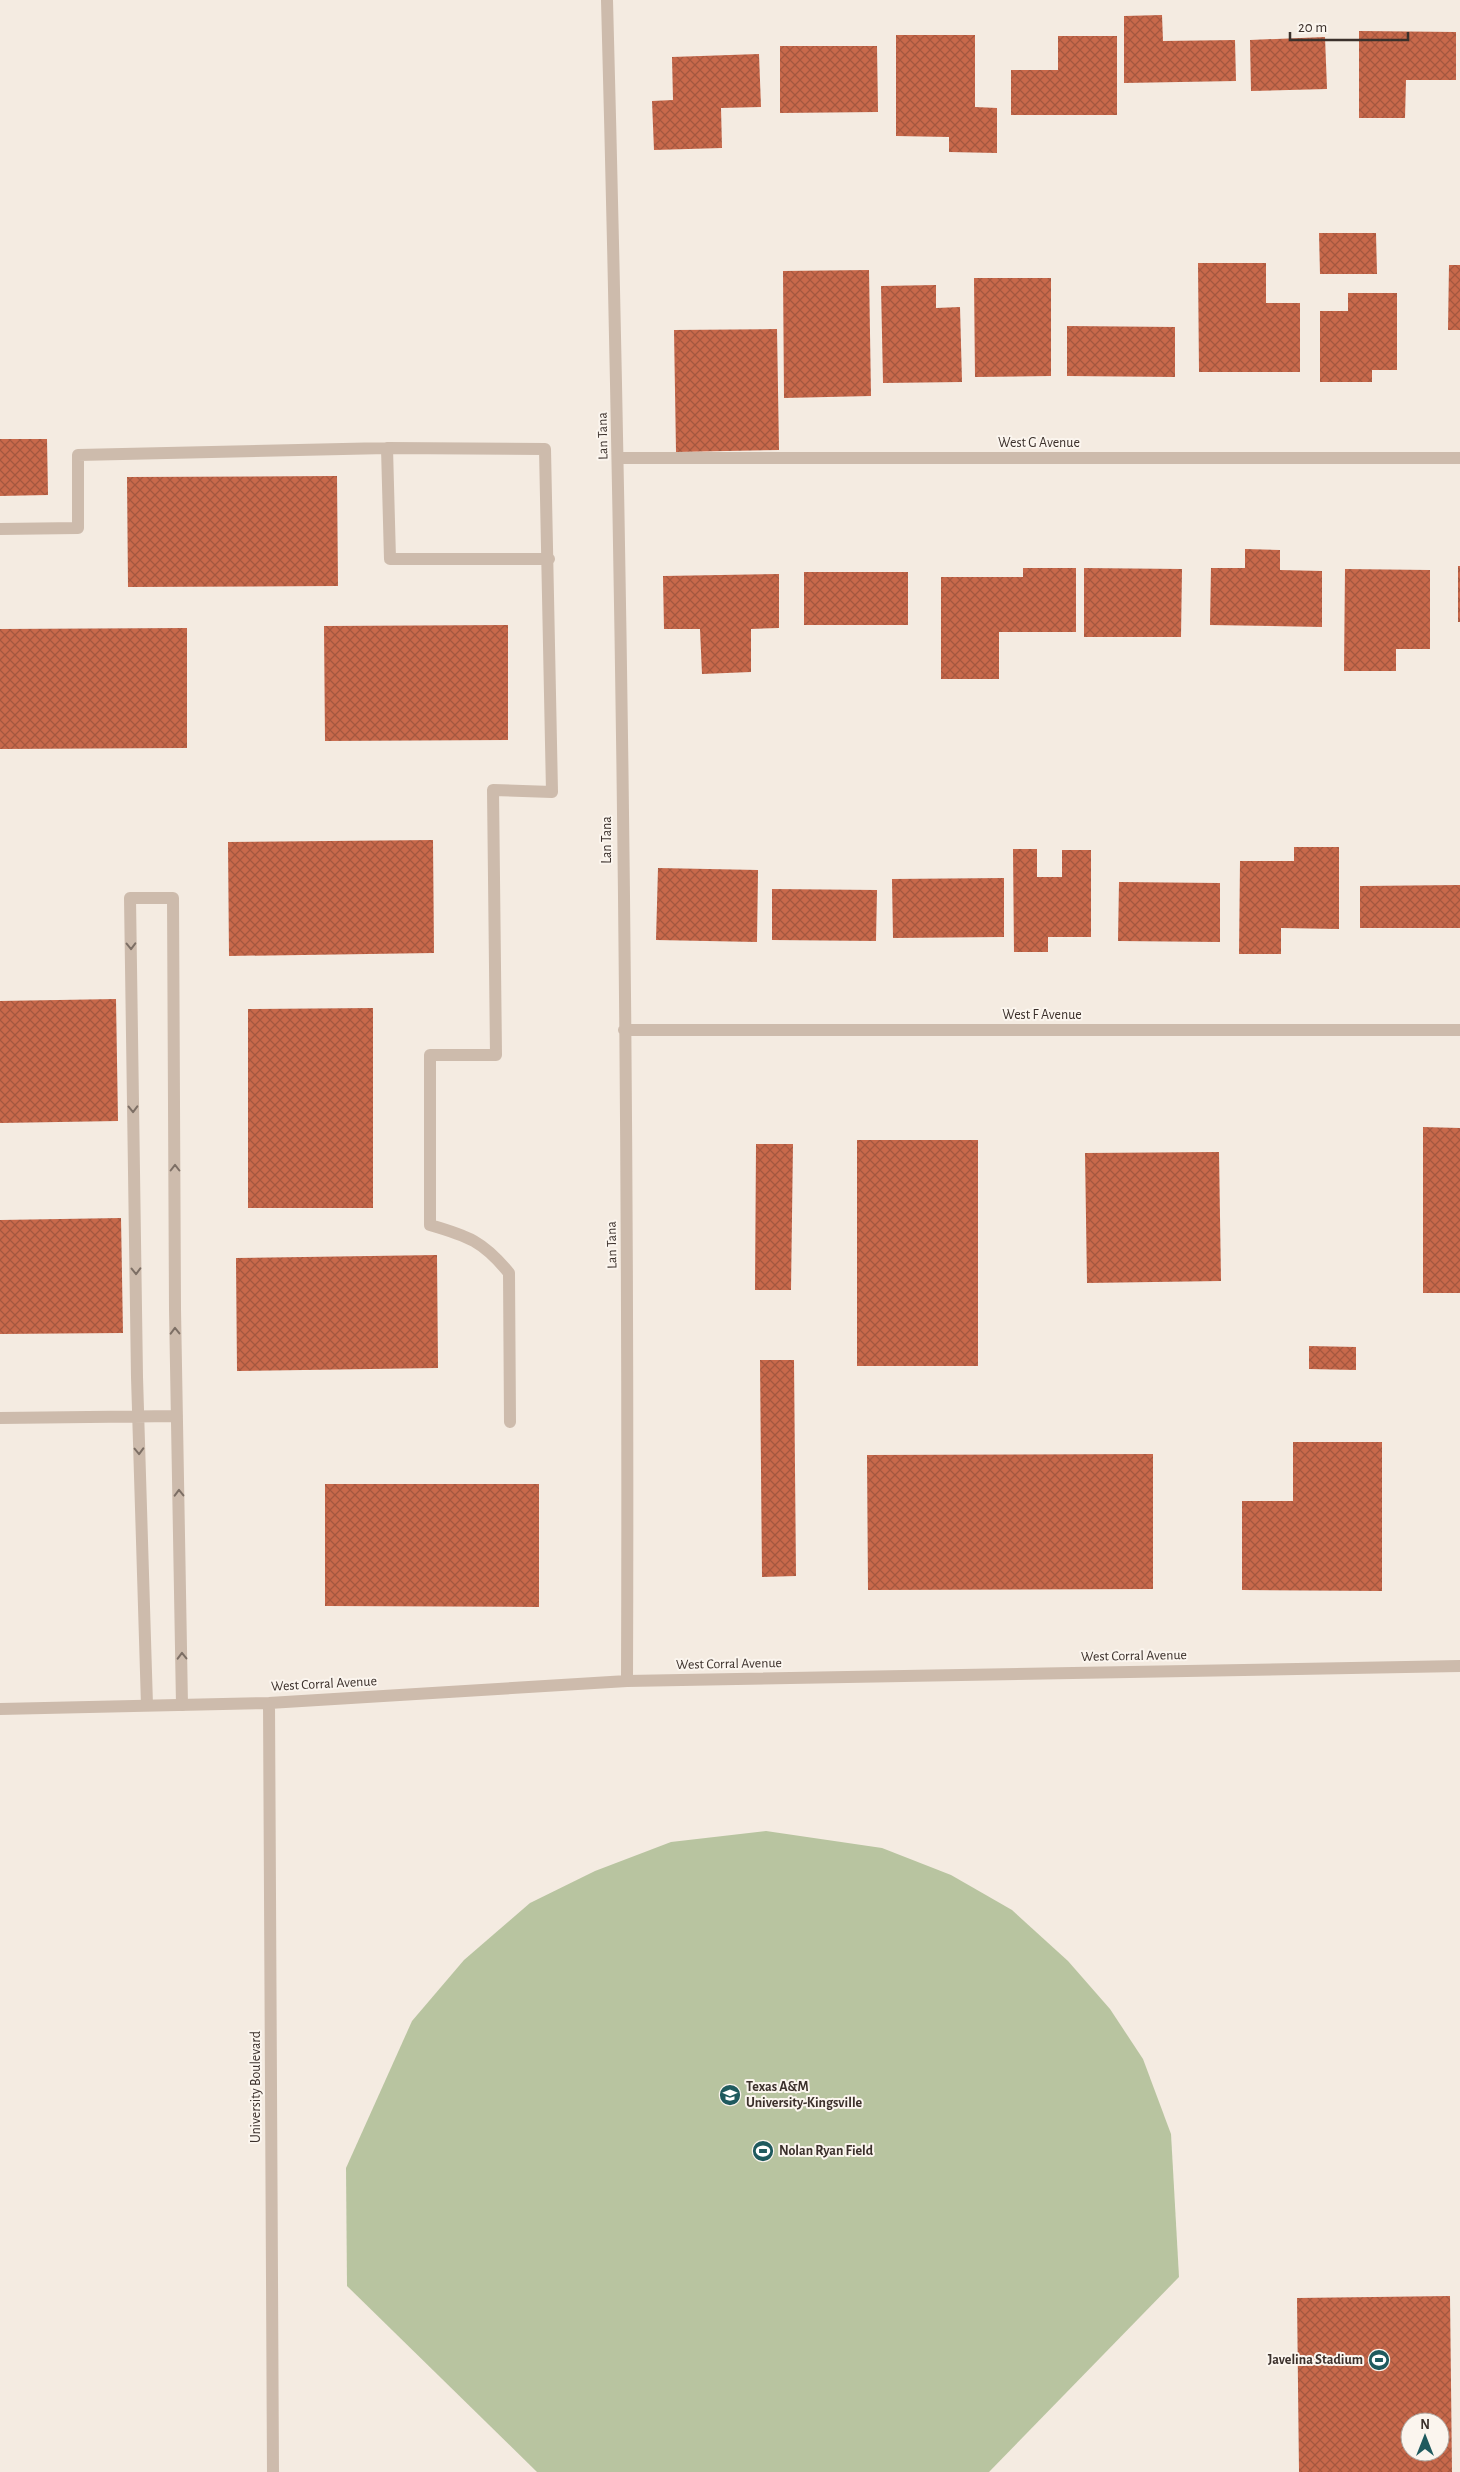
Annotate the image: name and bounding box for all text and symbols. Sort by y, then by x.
scale bar [1290,10,1408,42]
text: 20 m [1298,20,1327,35]
street label: Lan Tana [596,412,610,460]
street label: West G Avenue [998,436,1080,450]
street label: Lan Tana [600,816,614,864]
one-way arrow [126,943,136,951]
street label: West F Avenue [1002,1008,1082,1022]
one-way arrow [128,1105,139,1113]
one-way arrow [170,1164,180,1172]
street label: Lan Tana [605,1221,619,1269]
one-way arrow [131,1268,141,1276]
one-way arrow [170,1327,181,1335]
one-way arrow [134,1447,145,1455]
one-way arrow [174,1489,184,1497]
street label: West Corral Avenue [1081,1648,1187,1664]
one-way arrow [176,1652,187,1660]
street label: West Corral Avenue [676,1656,782,1672]
street label: West Corral Avenue [271,1674,377,1694]
street label: University Boulevard [249,2031,263,2143]
place label: Texas A&M University-Kingsville [746,2080,863,2110]
school or university icon: Texas A&M University-Kingsville [718,2083,742,2107]
sports icon: Nolan Ryan Field [751,2139,775,2163]
place label: Nolan Ryan Field [779,2144,874,2158]
sports icon: Javelina Stadium [1367,2348,1391,2372]
place label: Javelina Stadium [1268,2353,1363,2367]
north arrow [1400,2412,1450,2462]
text: N [1420,2418,1430,2432]

